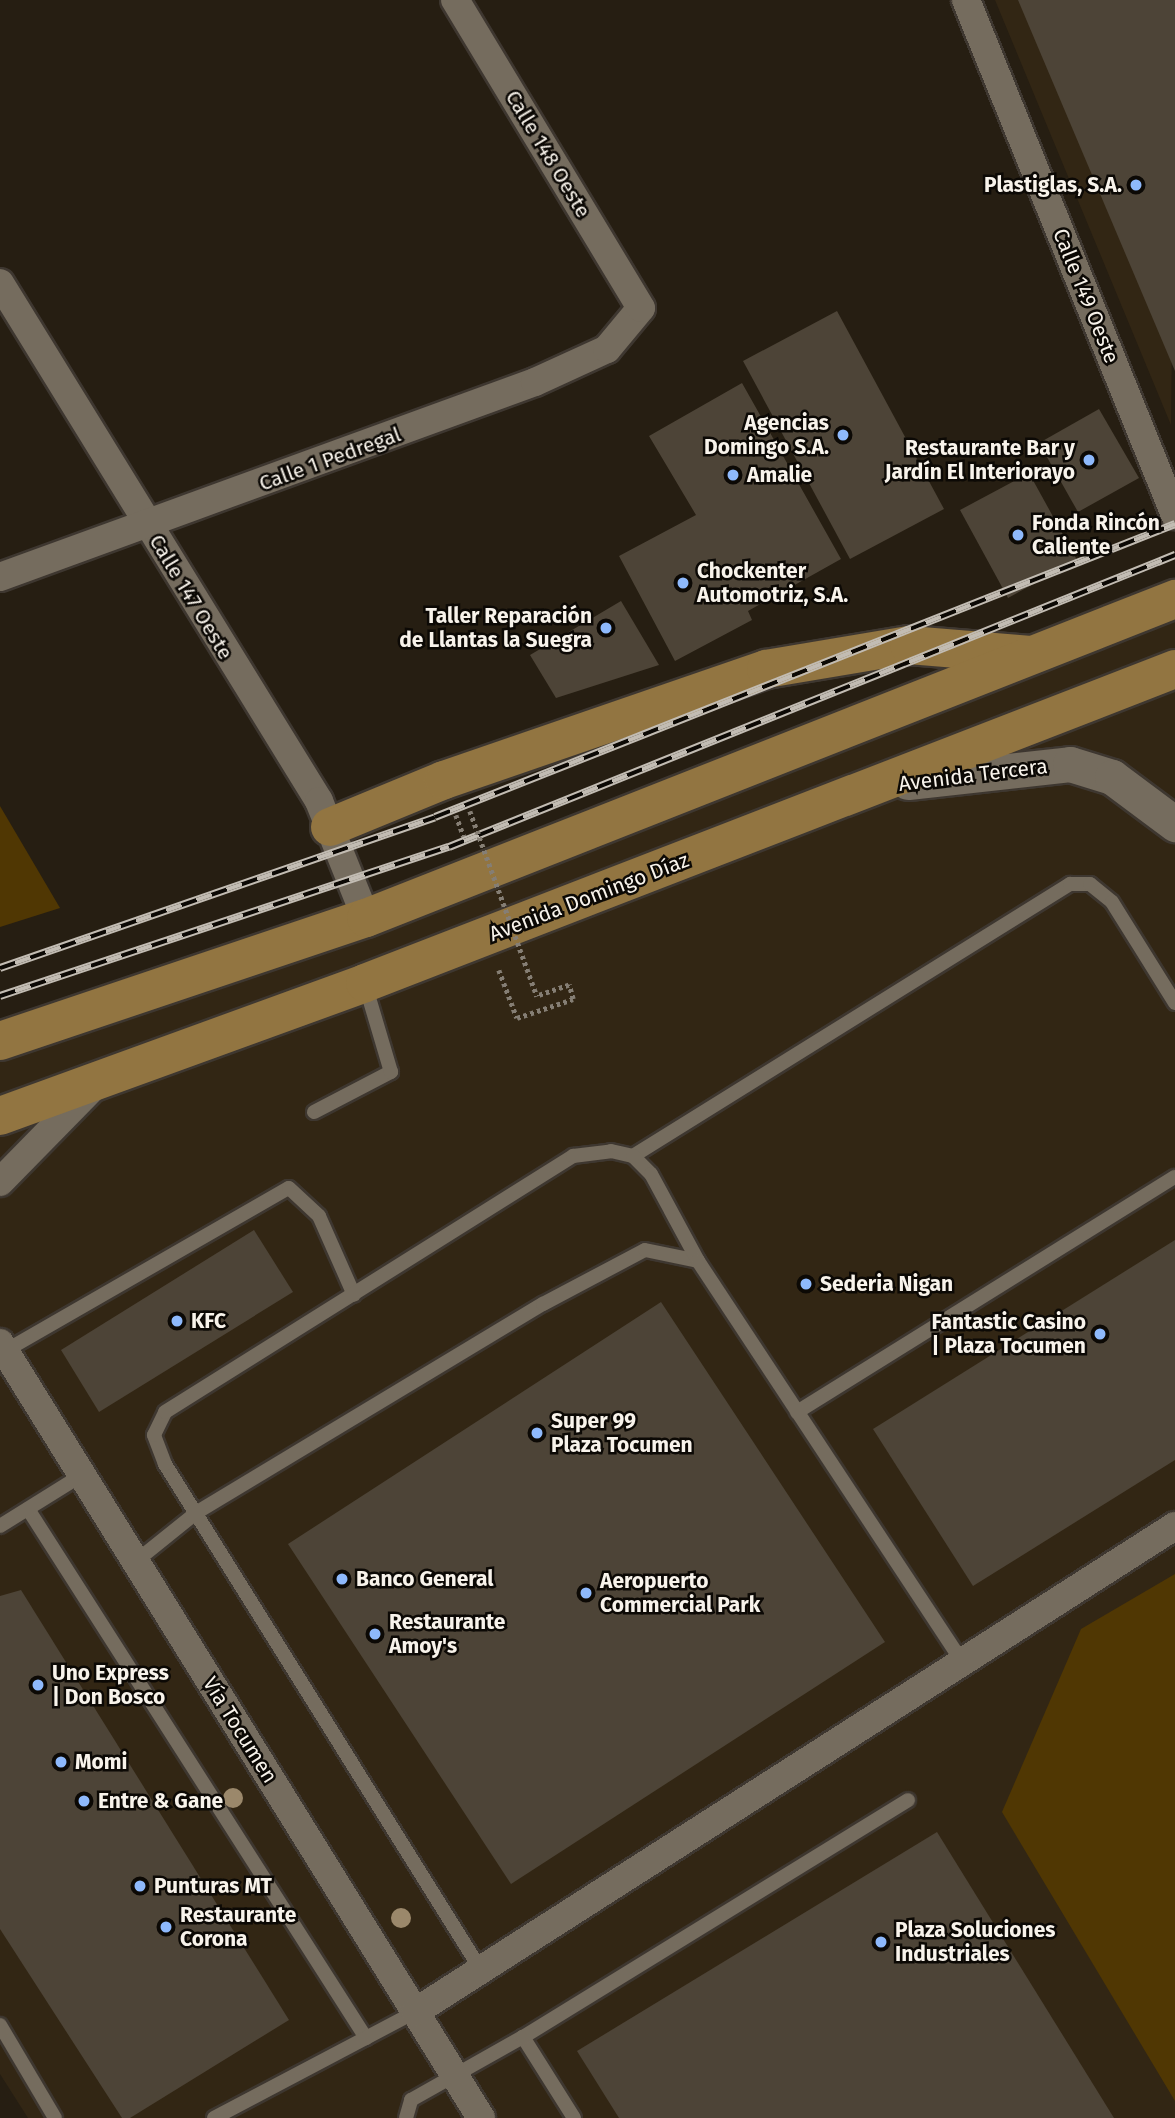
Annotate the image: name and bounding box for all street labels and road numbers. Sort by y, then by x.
street label: Calle 148 Oeste [500,86,596,222]
street label: Calle 149 Oeste [1048,225,1124,367]
street label: Calle 1 Pedregal [256,422,404,496]
street label: Calle 147 Oeste [144,530,238,664]
street label: Avenida Tercera [897,753,1049,797]
street label: Avenida Domingo Díaz [486,847,692,947]
street label: Vía Tocumen [197,1672,283,1788]

